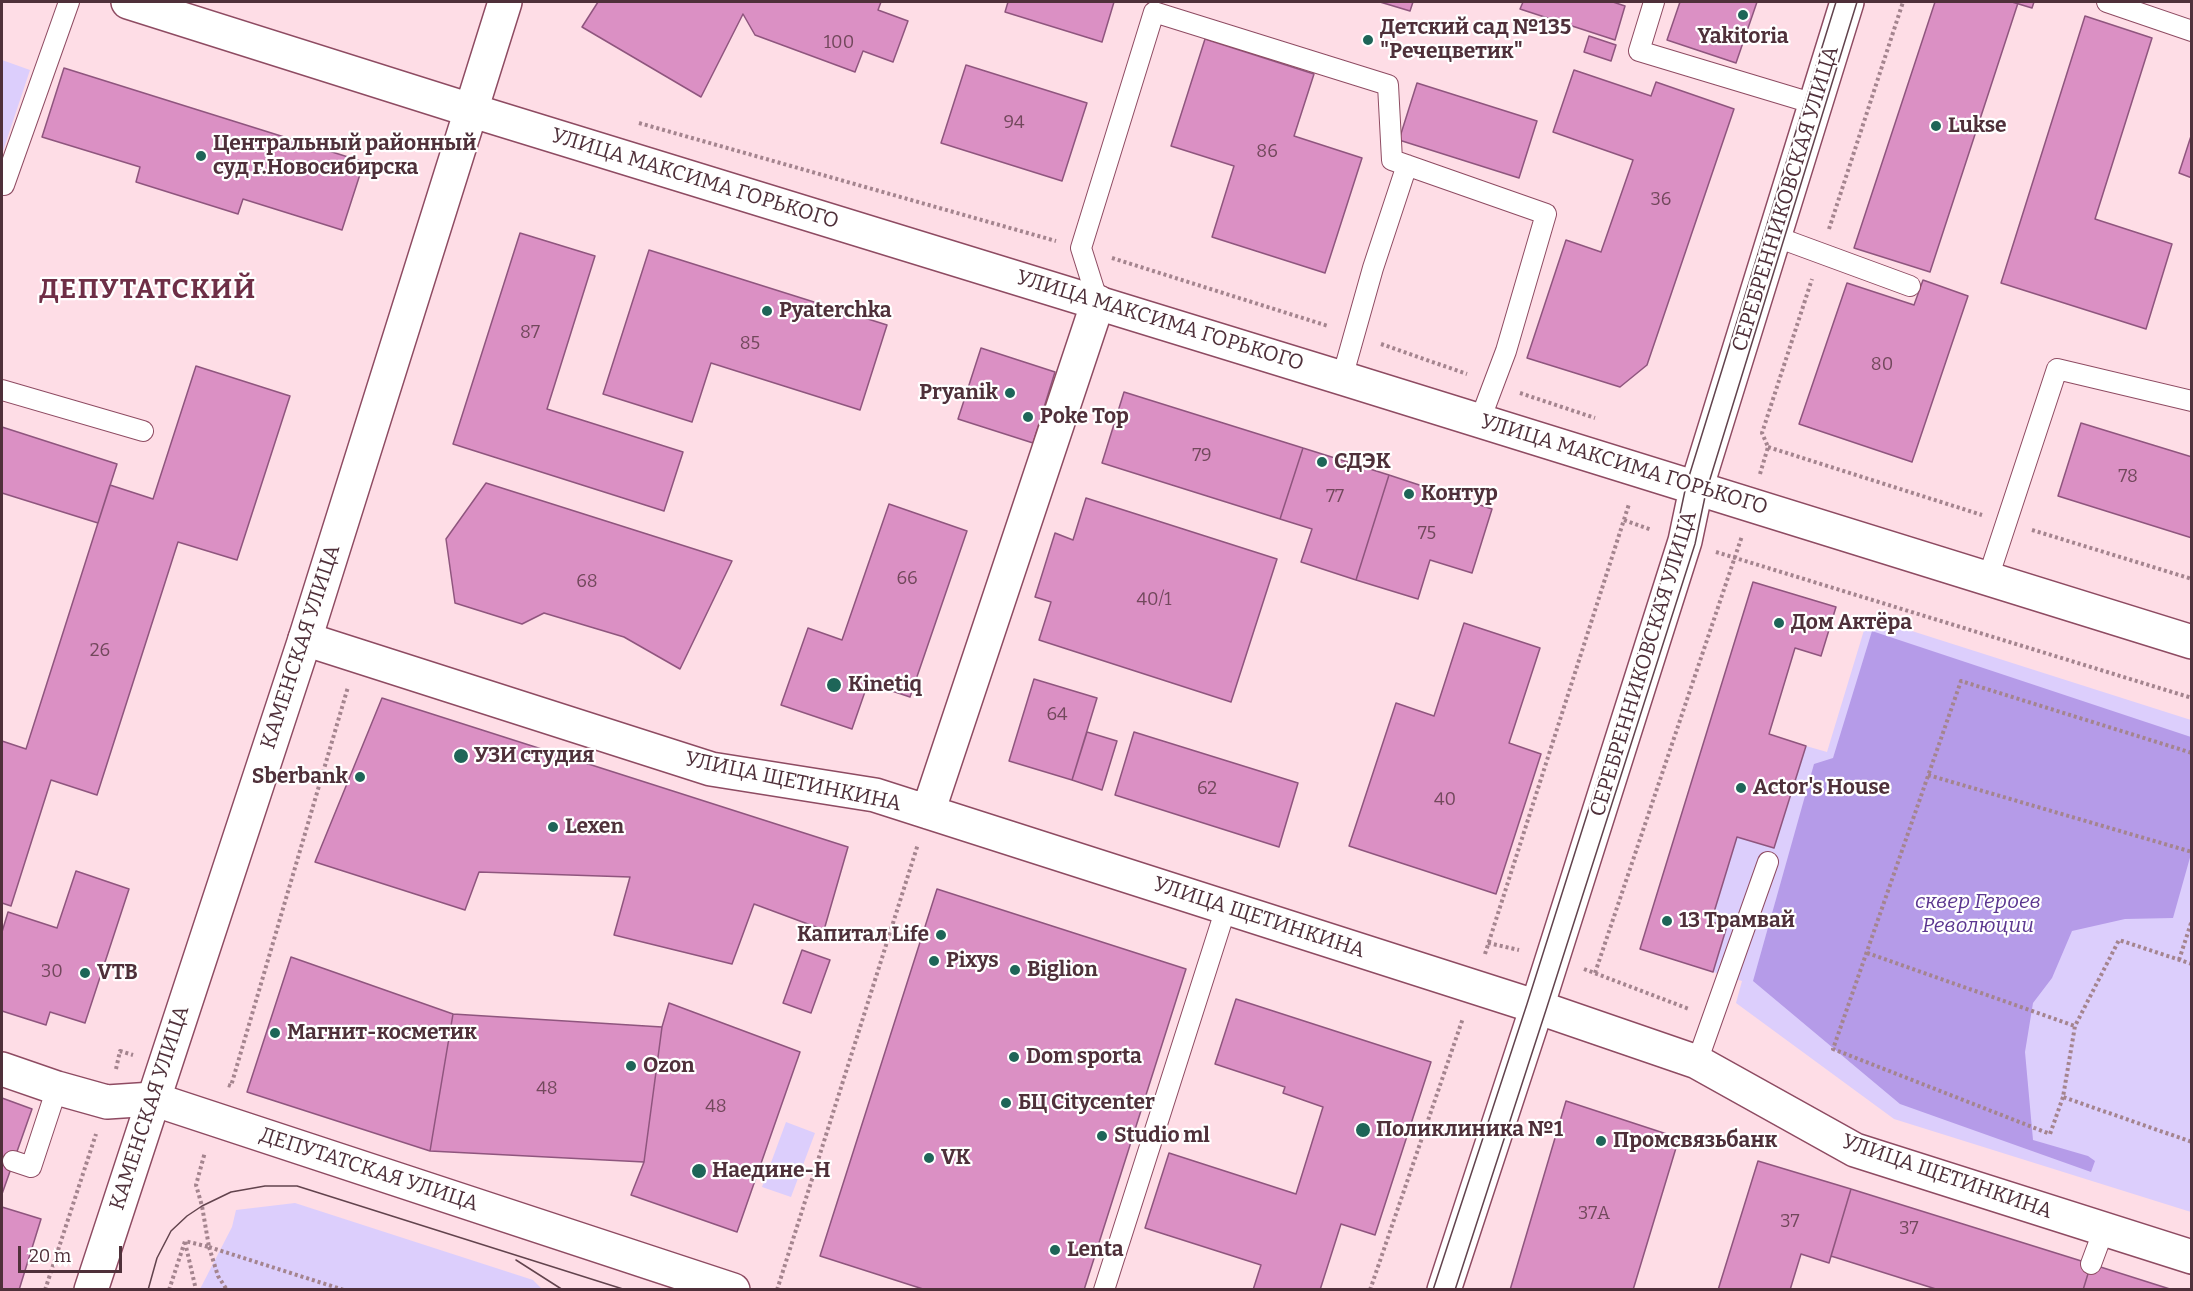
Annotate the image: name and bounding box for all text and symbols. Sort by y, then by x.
marker: Yakitoria [1736,8,1750,22]
place label: Детский сад №135 "Речецветик" [1380,15,1571,65]
place label: Yakitoria [1698,24,1788,50]
house number: 100 [824,32,854,54]
marker: Детский сад №135 "Речецветик" [1361,33,1375,47]
street label: СЕРЕБРЕННИКОВСКАЯ УЛИЦА [1727,43,1845,355]
house number: 94 [1003,112,1025,134]
place label: Lukse [1948,113,2007,139]
marker: Lukse [1929,119,1943,133]
street label: УЛИЦА МАКСИМА ГОРЬКОГО [548,123,842,235]
place label: Центральный районный суд г.Новосибирска [213,131,476,181]
house number: 86 [1256,141,1278,163]
marker: Центральный районный суд г.Новосибирска [194,149,208,163]
house number: 36 [1651,189,1671,211]
street label: УЛИЦА МАКСИМА ГОРЬКОГО [1013,265,1307,377]
district label: ДЕПУТАТСКИЙ [39,274,257,306]
place label: Pyaterchka [779,298,892,324]
marker: Pyaterchka [760,304,774,318]
house number: 87 [520,322,540,344]
house number: 85 [740,333,760,355]
house number: 80 [1871,354,1893,376]
place label: Pryanik [919,380,998,406]
marker: Pryanik [1003,386,1017,400]
place label: Poke Top [1040,404,1129,430]
street label: УЛИЦА МАКСИМА ГОРЬКОГО [1477,409,1771,521]
marker: Poke Top [1021,410,1035,424]
house number: 79 [1192,445,1212,467]
place label: СДЭК [1334,449,1391,475]
marker: СДЭК [1315,455,1329,469]
house number: 78 [2118,466,2138,488]
place label: Контур [1421,481,1498,507]
house number: 77 [1326,486,1344,508]
marker: Контур [1402,487,1416,501]
street label: СЕРЕБРЕННИКОВСКАЯ УЛИЦА [1585,508,1703,820]
house number: 75 [1418,523,1436,545]
street label: КАМЕНСКАЯ УЛИЦА [256,542,346,752]
house number: 66 [896,568,918,590]
house number: 68 [576,571,598,593]
house number: 40/1 [1136,589,1172,611]
place label: Дом Актёра [1791,610,1912,636]
marker: Дом Актёра [1772,616,1786,630]
house number: 26 [90,640,110,662]
place label: Kinetiq [848,672,922,698]
marker: Kinetiq [825,676,843,694]
house number: 64 [1046,704,1068,726]
place label: УЗИ студия [474,743,594,769]
marker: УЗИ студия [452,747,470,765]
street label: УЛИЦА ЩЕТИНКИНА [682,747,904,817]
place label: Sberbank [252,764,348,790]
marker: Sberbank [353,770,367,784]
place label: Actor's House [1753,775,1890,801]
house number: 62 [1197,778,1217,800]
marker: Actor's House [1734,781,1748,795]
house number: 40 [1434,789,1456,811]
place label: Lexen [565,814,624,840]
marker: Lexen [546,820,560,834]
street label: УЛИЦА ЩЕТИНКИНА [1150,872,1368,964]
park label: сквер Героев Революции [1915,889,2041,939]
place label: 13 Трамвай [1679,908,1795,934]
marker: 13 Трамвай [1660,914,1674,928]
place label: Капитал Life [797,922,929,948]
marker: Капитал Life [934,928,948,942]
place label: Pixys [946,948,999,974]
marker: Pixys [927,954,941,968]
place label: Biglion [1027,957,1098,983]
place label: VTB [97,960,138,986]
house number: 30 [41,961,63,983]
marker: Biglion [1008,963,1022,977]
marker: VTB [78,966,92,980]
street label: КАМЕНСКАЯ УЛИЦА [105,1003,195,1213]
place label: Магнит-косметик [287,1020,477,1046]
marker: Магнит-косметик [268,1026,282,1040]
place label: Dom sporta [1026,1044,1142,1070]
marker: Dom sporta [1007,1050,1021,1064]
place label: Ozon [643,1053,695,1079]
marker: Ozon [624,1059,638,1073]
house number: 48 [536,1078,558,1100]
place label: БЦ Citycenter [1018,1090,1155,1116]
house number: 48 [705,1096,727,1118]
marker: БЦ Citycenter [999,1096,1013,1110]
place label: Поликлиника №1 [1376,1117,1563,1143]
marker: Поликлиника №1 [1354,1121,1372,1139]
street label: ДЕПУТАТСКАЯ УЛИЦА [257,1123,481,1217]
place label: Studio ml [1114,1123,1210,1149]
place label: Промсвязьбанк [1613,1128,1777,1154]
marker: Studio ml [1095,1129,1109,1143]
street label: УЛИЦА ЩЕТИНКИНА [1839,1129,2055,1225]
marker: Промсвязьбанк [1594,1134,1608,1148]
place label: VK [941,1145,971,1171]
marker: VK [922,1151,936,1165]
place label: Наедине-Н [712,1158,830,1184]
marker: Наедине-Н [690,1162,708,1180]
house number: 37А [1578,1203,1610,1225]
house number: 37 [1780,1211,1800,1233]
house number: 37 [1899,1218,1919,1240]
scale bar [21,1234,124,1272]
place label: Lenta [1067,1237,1123,1263]
marker: Lenta [1048,1243,1062,1257]
text: 20 m [29,1245,71,1267]

